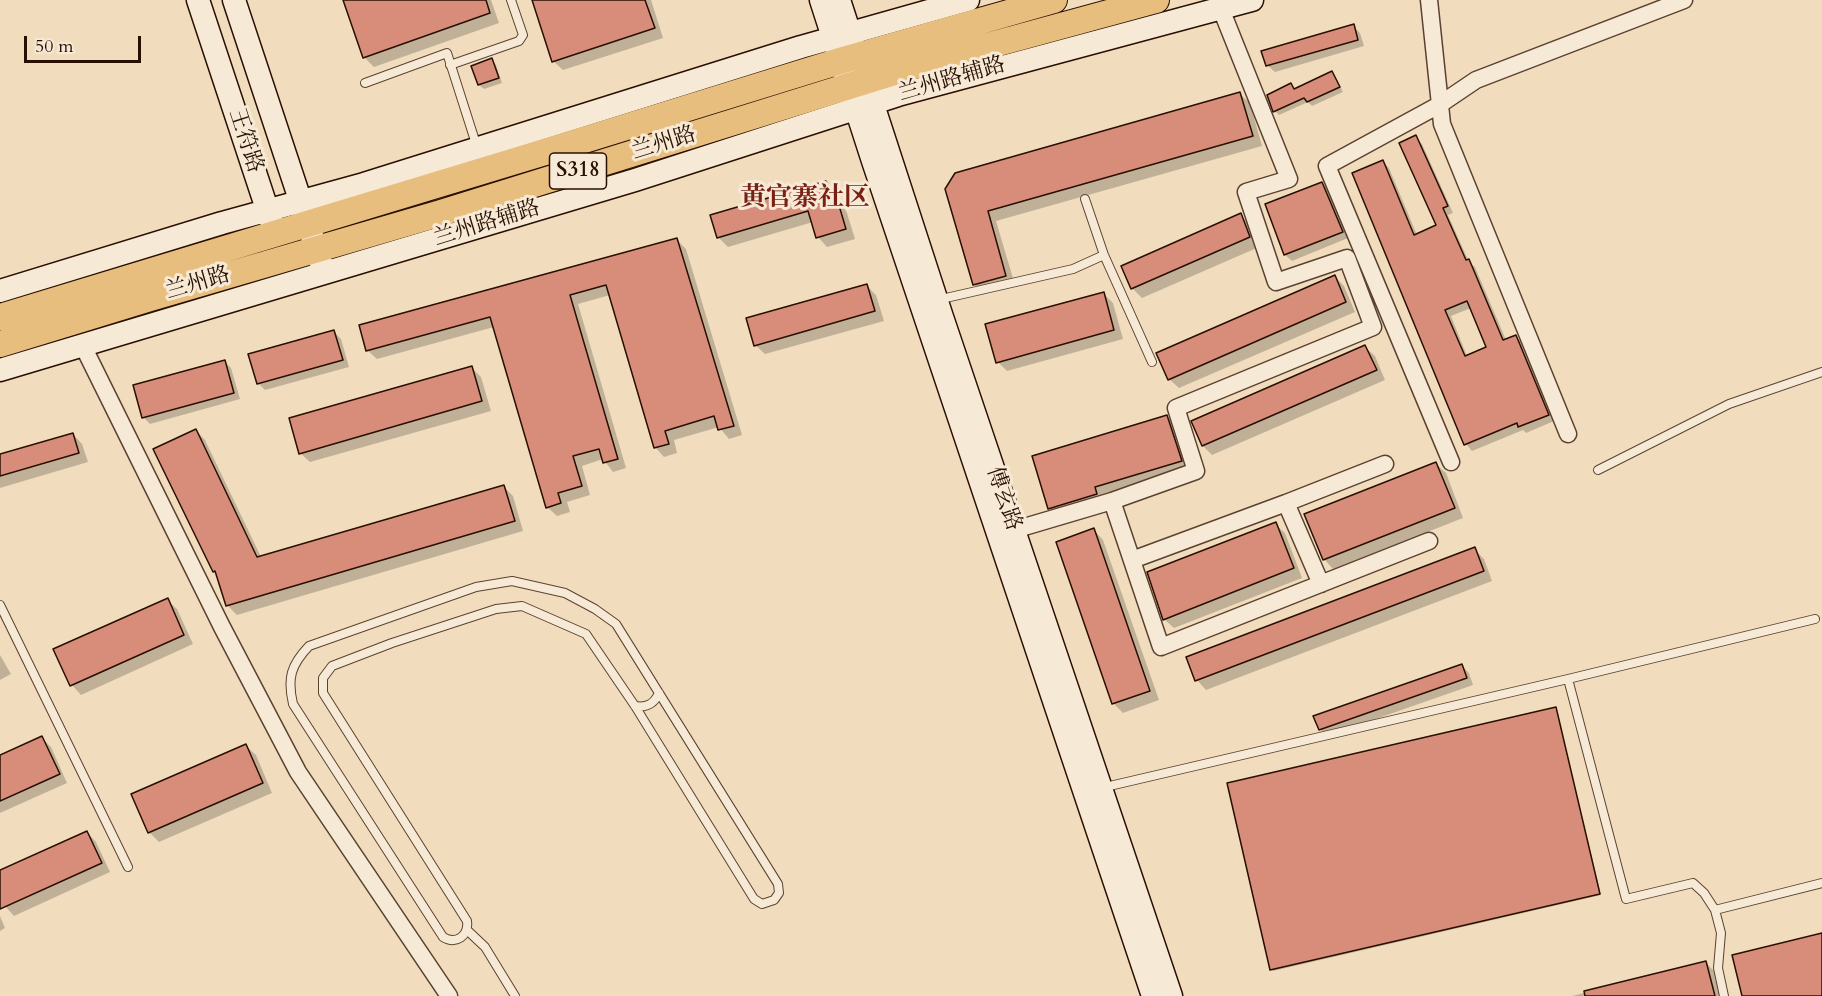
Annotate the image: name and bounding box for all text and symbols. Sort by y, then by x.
scale bar [27,24,144,62]
text: 50 m [35,34,74,59]
street label: 兰州路辅路 [895,52,1009,108]
street label: 王符路 [222,106,268,176]
street label: 兰州路 [629,122,699,166]
road number: S318 [550,153,606,189]
district label: 黄官寨社区 [740,183,870,215]
street label: 兰州路辅路 [431,195,543,253]
street label: 兰州路 [163,262,233,306]
street label: 傅玄路 [980,464,1026,534]

